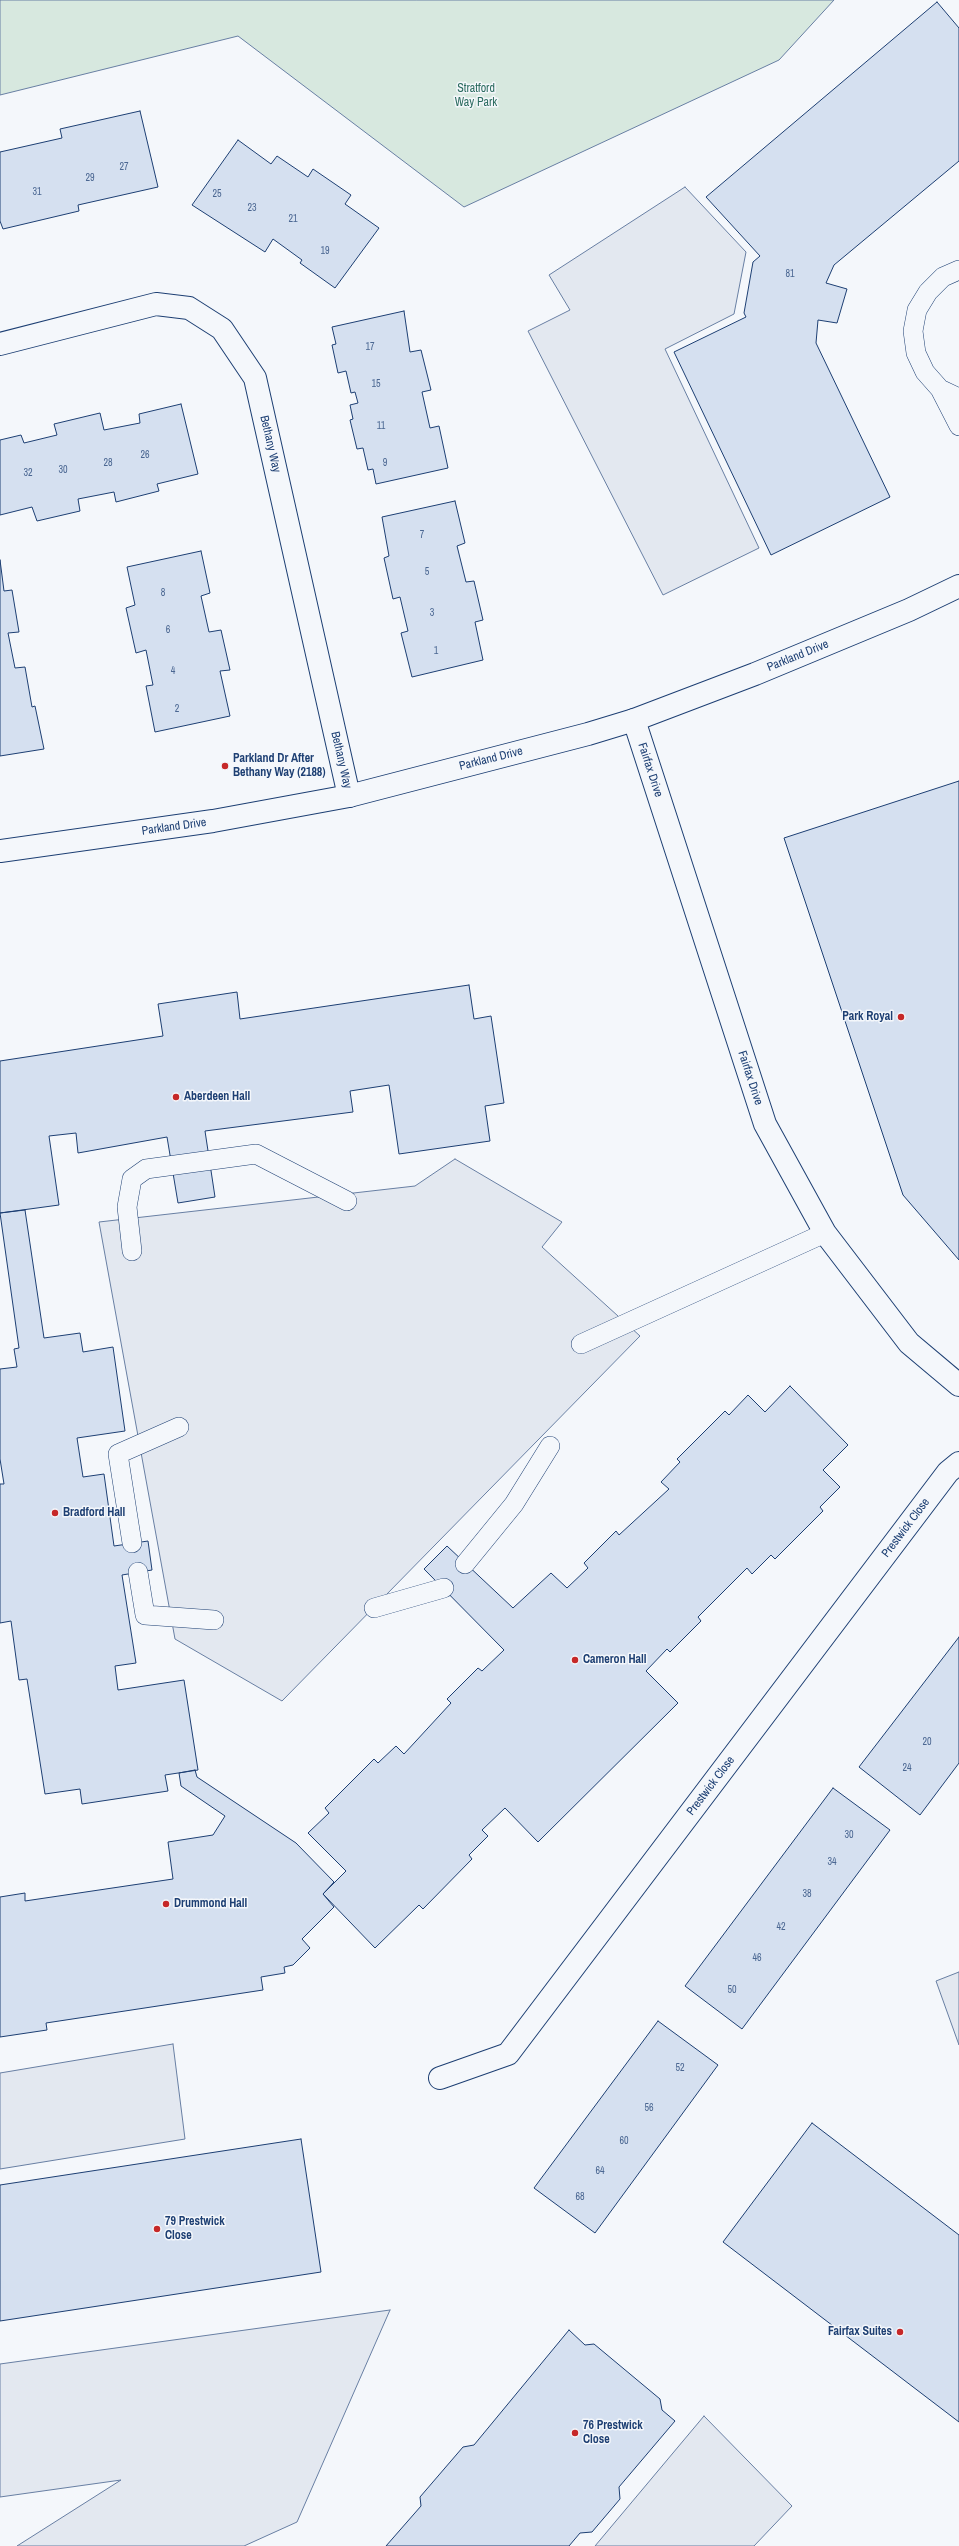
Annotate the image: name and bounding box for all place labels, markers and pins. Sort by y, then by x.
place label: Parkland Dr After Bethany Way (2188) [233,752,326,780]
marker: Parkland Dr After Bethany Way (2188) [220,761,230,771]
place label: Park Royal [842,1010,893,1024]
marker: Park Royal [896,1012,906,1022]
place label: Aberdeen Hall [184,1090,250,1104]
marker: Aberdeen Hall [171,1092,181,1102]
place label: Bradford Hall [63,1506,125,1520]
marker: Bradford Hall [50,1508,60,1518]
place label: Cameron Hall [583,1653,646,1667]
marker: Cameron Hall [570,1655,580,1665]
place label: Drummond Hall [174,1897,247,1911]
marker: Drummond Hall [161,1899,171,1909]
place label: 79 Prestwick Close [165,2215,225,2243]
marker: 79 Prestwick Close [152,2224,162,2234]
place label: Fairfax Suites [828,2325,892,2339]
marker: Fairfax Suites [895,2327,905,2337]
place label: 76 Prestwick Close [583,2419,643,2447]
marker: 76 Prestwick Close [570,2428,580,2438]

